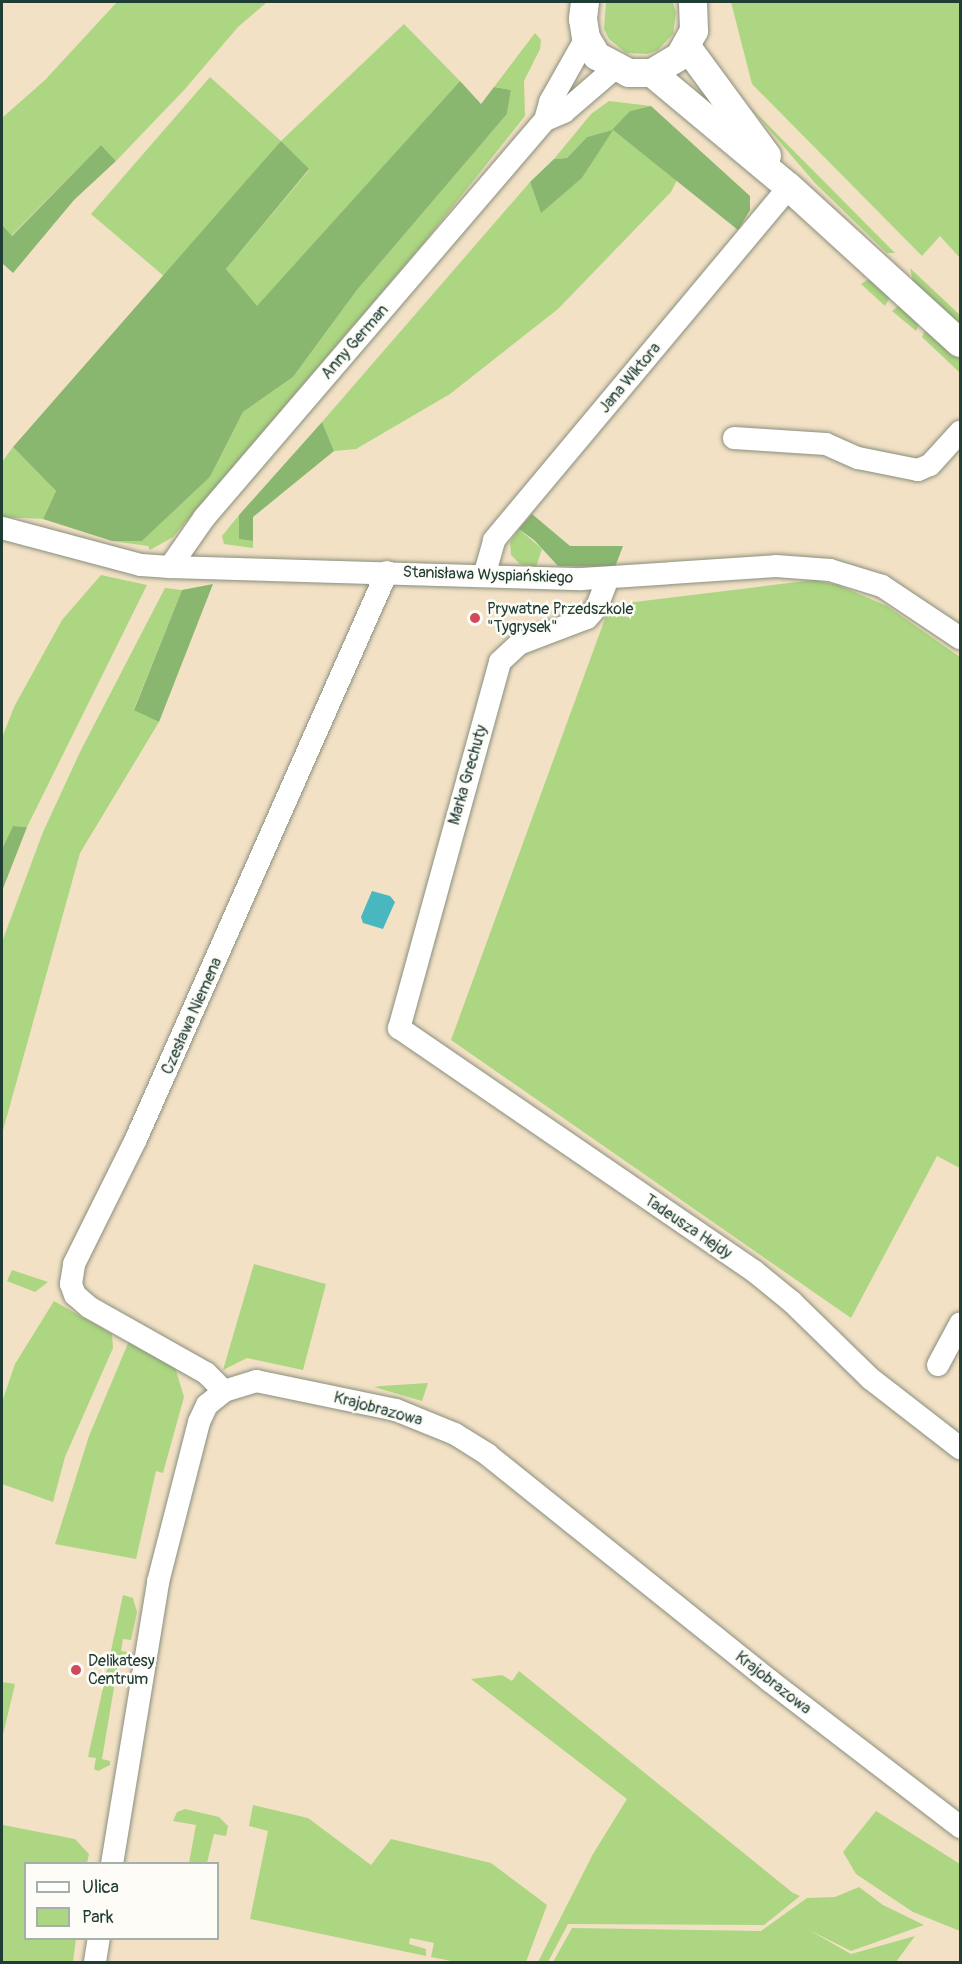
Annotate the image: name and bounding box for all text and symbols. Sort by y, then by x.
street label: Anny German [317,301,393,383]
street label: Jana Wiktora [595,339,665,417]
street label: Stanisława Wyspiańskiego [402,562,574,588]
place label: Prywatne Przedszkole "Tygrysek" [487,599,633,637]
marker: Prywatne Przedszkole "Tygrysek" [468,611,482,625]
street label: Marka Grechuty [445,723,491,827]
street label: Czesława Niemena [158,955,226,1077]
street label: Tadeusza Hejdy [641,1191,735,1263]
street label: Krajobrazowa [332,1388,424,1430]
street label: Krajobrazowa [731,1647,815,1719]
place label: Delikatesy Centrum [88,1651,155,1689]
marker: Delikatesy Centrum [69,1663,83,1677]
legend [24,1862,219,1940]
text: Ulica [82,1876,119,1899]
text: Park [82,1906,114,1929]

